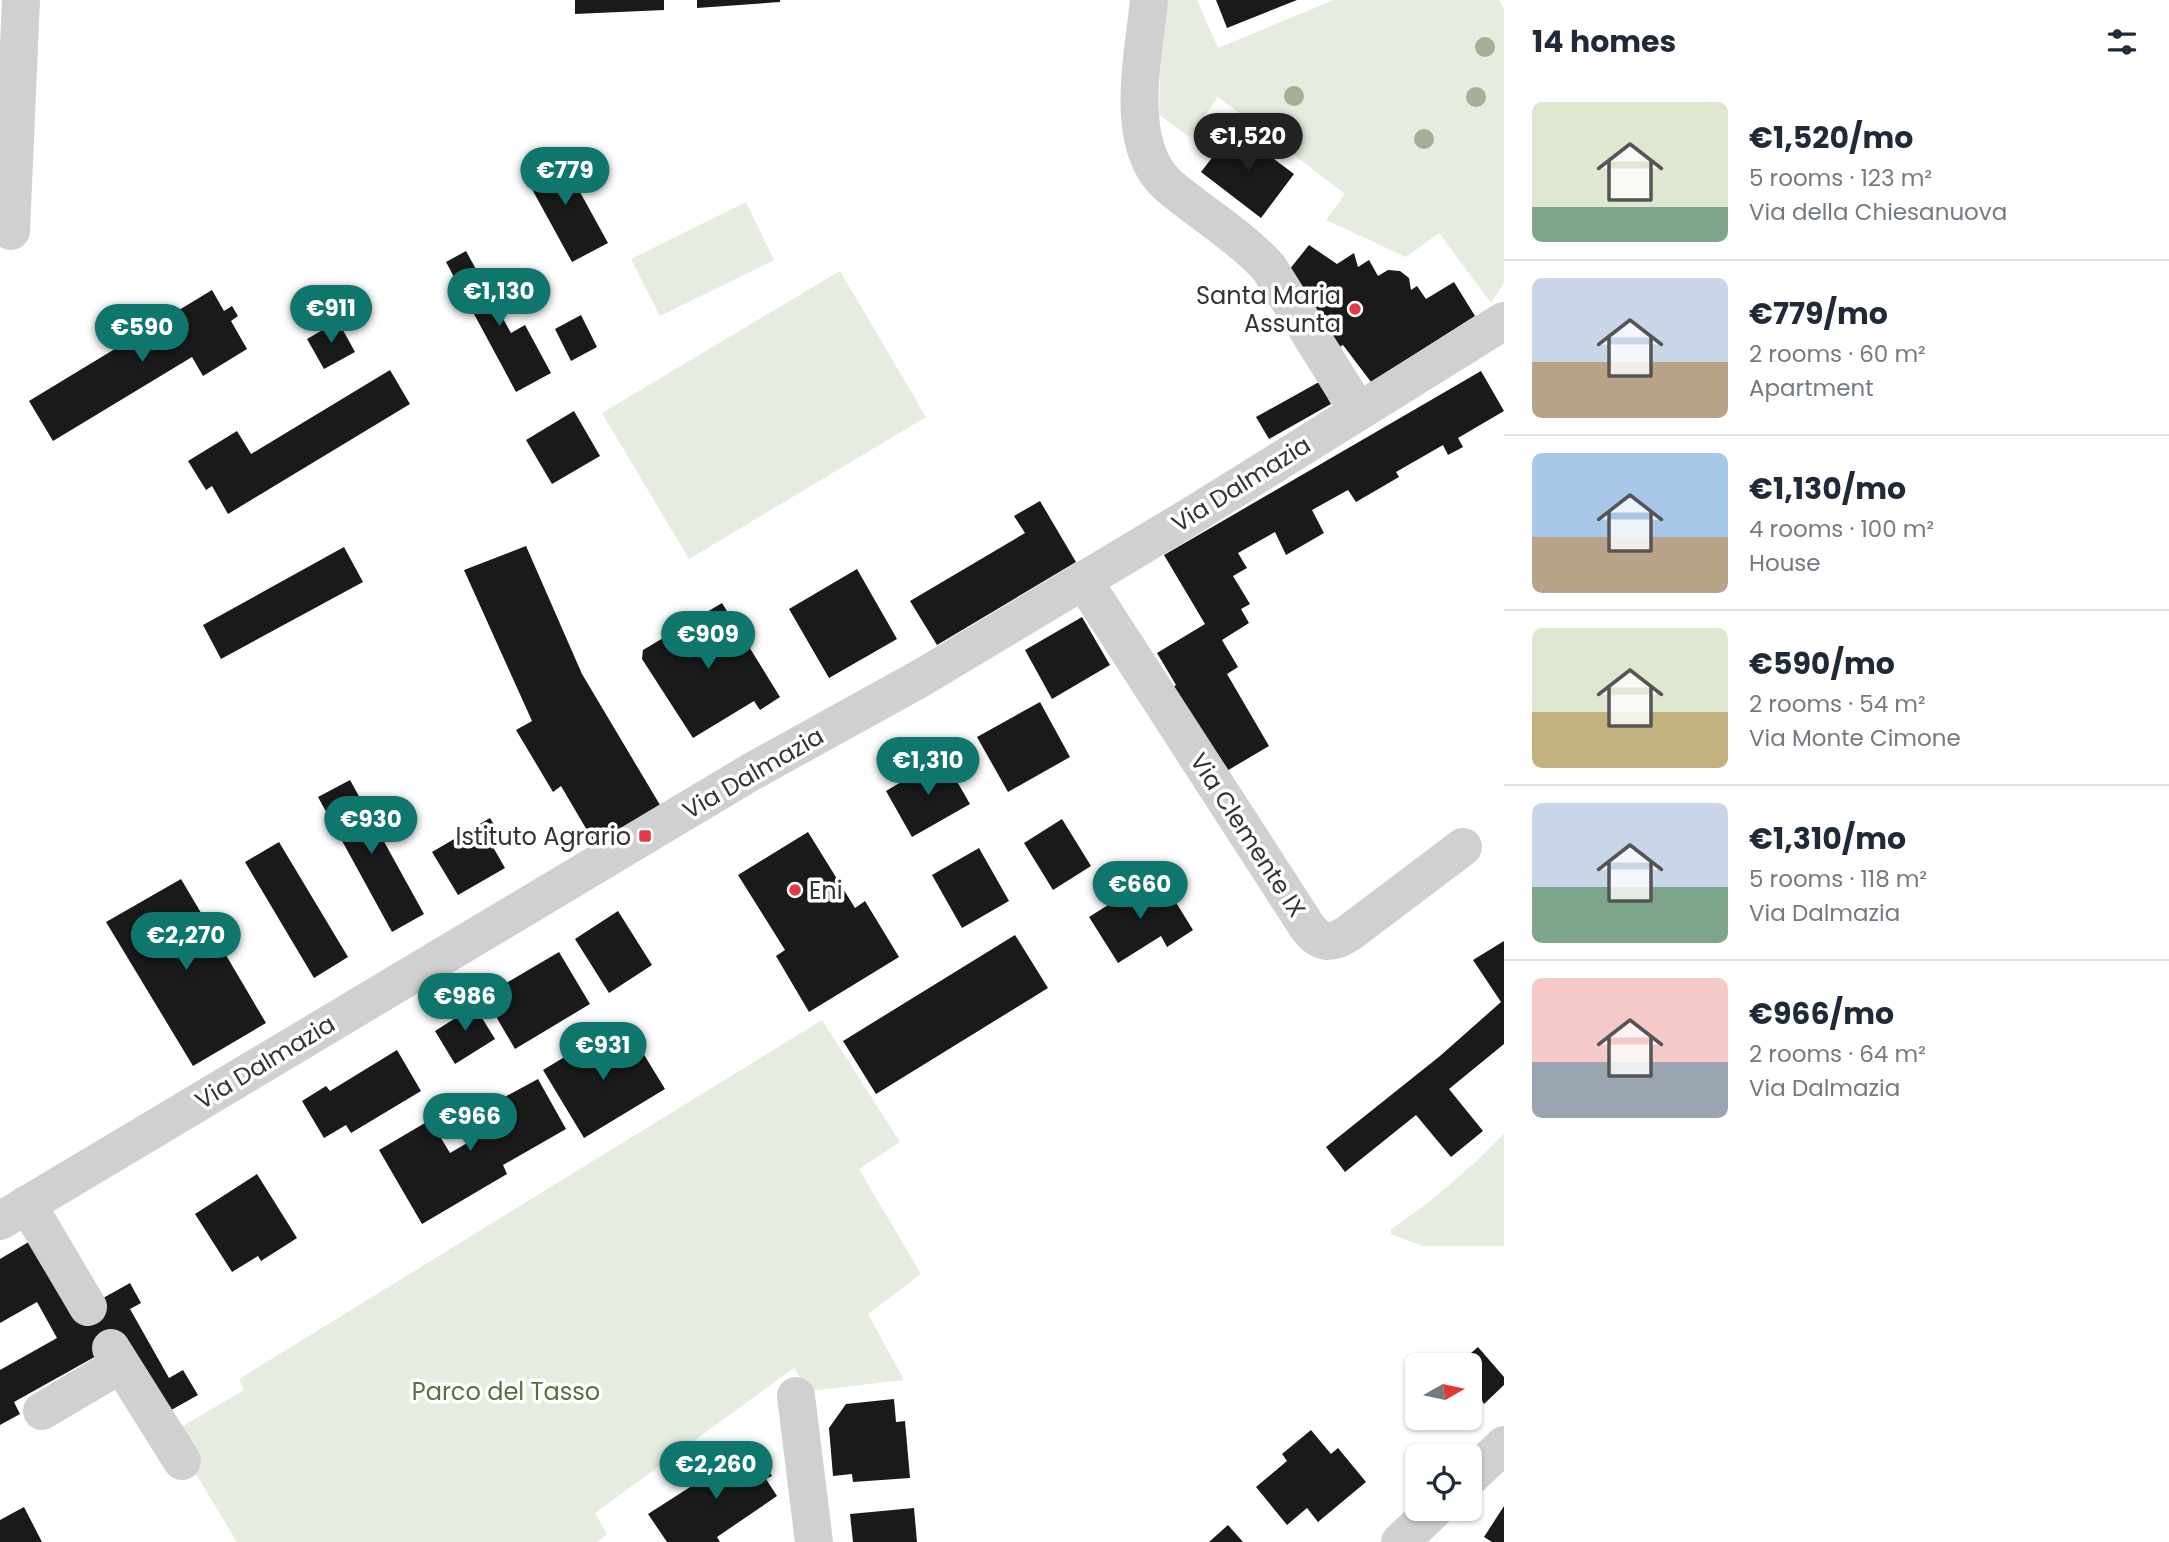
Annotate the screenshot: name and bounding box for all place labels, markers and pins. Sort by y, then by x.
pin: €1,520 [1191,114,1305,173]
pin: €779 [524,148,606,207]
pin: €1,130 [442,268,556,328]
place label: Santa Maria Assunta [1196,279,1341,340]
pin: €911 [290,286,372,345]
marker: Santa Maria Assunta [1347,301,1363,317]
pin: €590 [101,304,183,364]
pin: €909 [667,612,749,671]
pin: €1,310 [871,738,985,797]
pin: €930 [330,796,412,856]
place label: Istituto Agrario [456,820,631,853]
marker: Istituto Agrario [637,828,653,844]
pin: €660 [1099,862,1181,921]
place label: Eni [809,874,843,907]
marker: Eni [787,882,803,898]
pin: €2,270 [129,912,243,972]
pin: €986 [424,974,506,1033]
pin: €931 [562,1023,644,1082]
pin: €966 [429,1094,511,1153]
pin: €2,260 [659,1442,773,1501]

